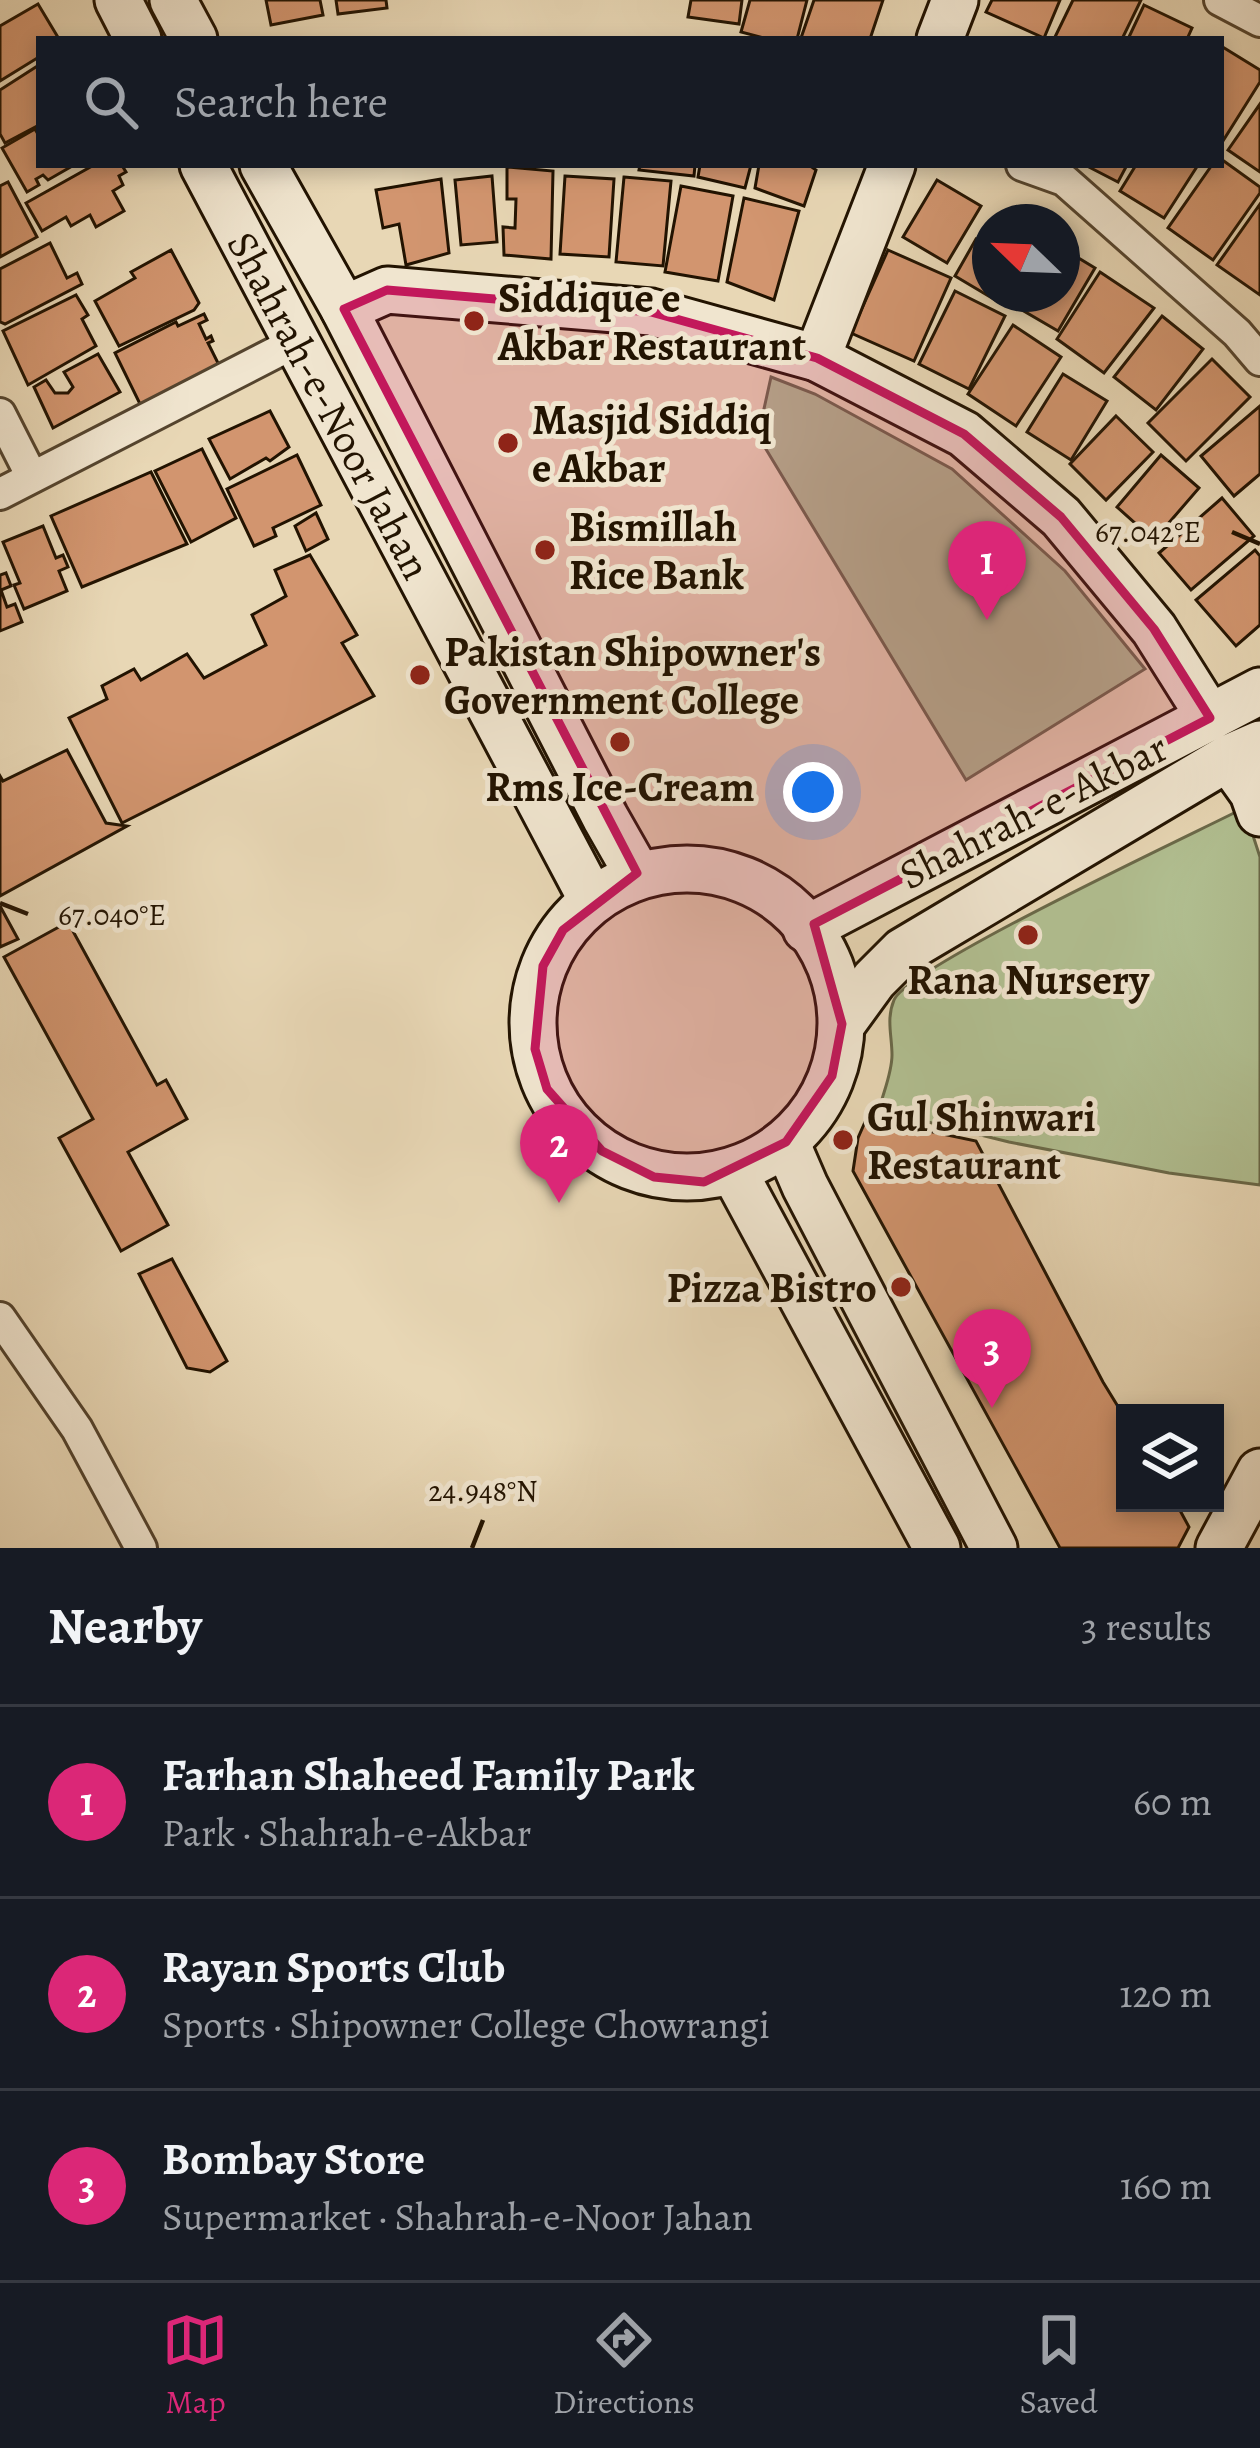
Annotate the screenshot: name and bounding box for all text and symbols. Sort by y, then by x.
search box [36,36,1224,168]
icon: search [78,69,144,135]
text: Search here [174,71,388,133]
north arrow [972,204,1080,312]
street label: Shahrah-e-Noor Jahan [214,221,445,589]
place label: Siddique e Akbar Restaurant [497,269,806,374]
marker: Siddique e Akbar Restaurant [461,308,487,334]
place label: Masjid Siddiq e Akbar [532,391,772,496]
marker: Masjid Siddiq e Akbar [495,430,521,456]
place label: Bismillah Rice Bank [569,498,744,603]
text: 67.042°E [1095,512,1201,552]
pin: 1 [948,521,1026,620]
marker: Bismillah Rice Bank [532,537,558,563]
place label: Pakistan Shipowner's Government College [444,623,821,728]
marker: Pakistan Shipowner's Government College [407,662,433,688]
street label: Shahrah-e-Akbar [889,718,1177,903]
marker: Rms Ice-Cream [607,729,633,755]
place label: Rms Ice-Cream [485,758,755,815]
your location [783,762,843,822]
text: 67.040°E [58,895,166,935]
marker: Rana Nursery [1015,922,1041,948]
place label: Rana Nursery [907,951,1151,1008]
place label: Gul Shinwari Restaurant [867,1088,1096,1193]
pin: 2 [520,1104,598,1203]
marker: Gul Shinwari Restaurant [830,1127,856,1153]
place label: Pizza Bistro [667,1259,877,1316]
marker: Pizza Bistro [888,1274,914,1300]
pin: 3 [953,1309,1031,1408]
map controls [1116,1404,1224,1512]
button: layers [1116,1404,1224,1512]
text: 24.948°N [428,1471,538,1511]
text: Nearby [48,1591,202,1661]
text: 3 results [1081,1600,1212,1653]
text: Farhan Shaheed Family Park [162,1744,695,1806]
text: 1 [80,1775,94,1828]
text: 60 m [1133,1775,1212,1828]
text: Park · Shahrah-e-Akbar [162,1806,532,1859]
text: Rayan Sports Club [162,1936,505,1998]
text: 2 [78,1967,96,2020]
text: 120 m [1119,1967,1212,2020]
text: Sports · Shipowner College Chowrangi [162,1998,770,2051]
text: Bombay Store [162,2128,425,2190]
text: 3 [79,2159,95,2212]
text: 160 m [1120,2159,1212,2212]
text: Supermarket · Shahrah-e-Noor Jahan [162,2190,753,2243]
tab: Map [162,2307,228,2424]
tab: Directions [553,2307,695,2424]
tab: Saved [1019,2307,1098,2424]

